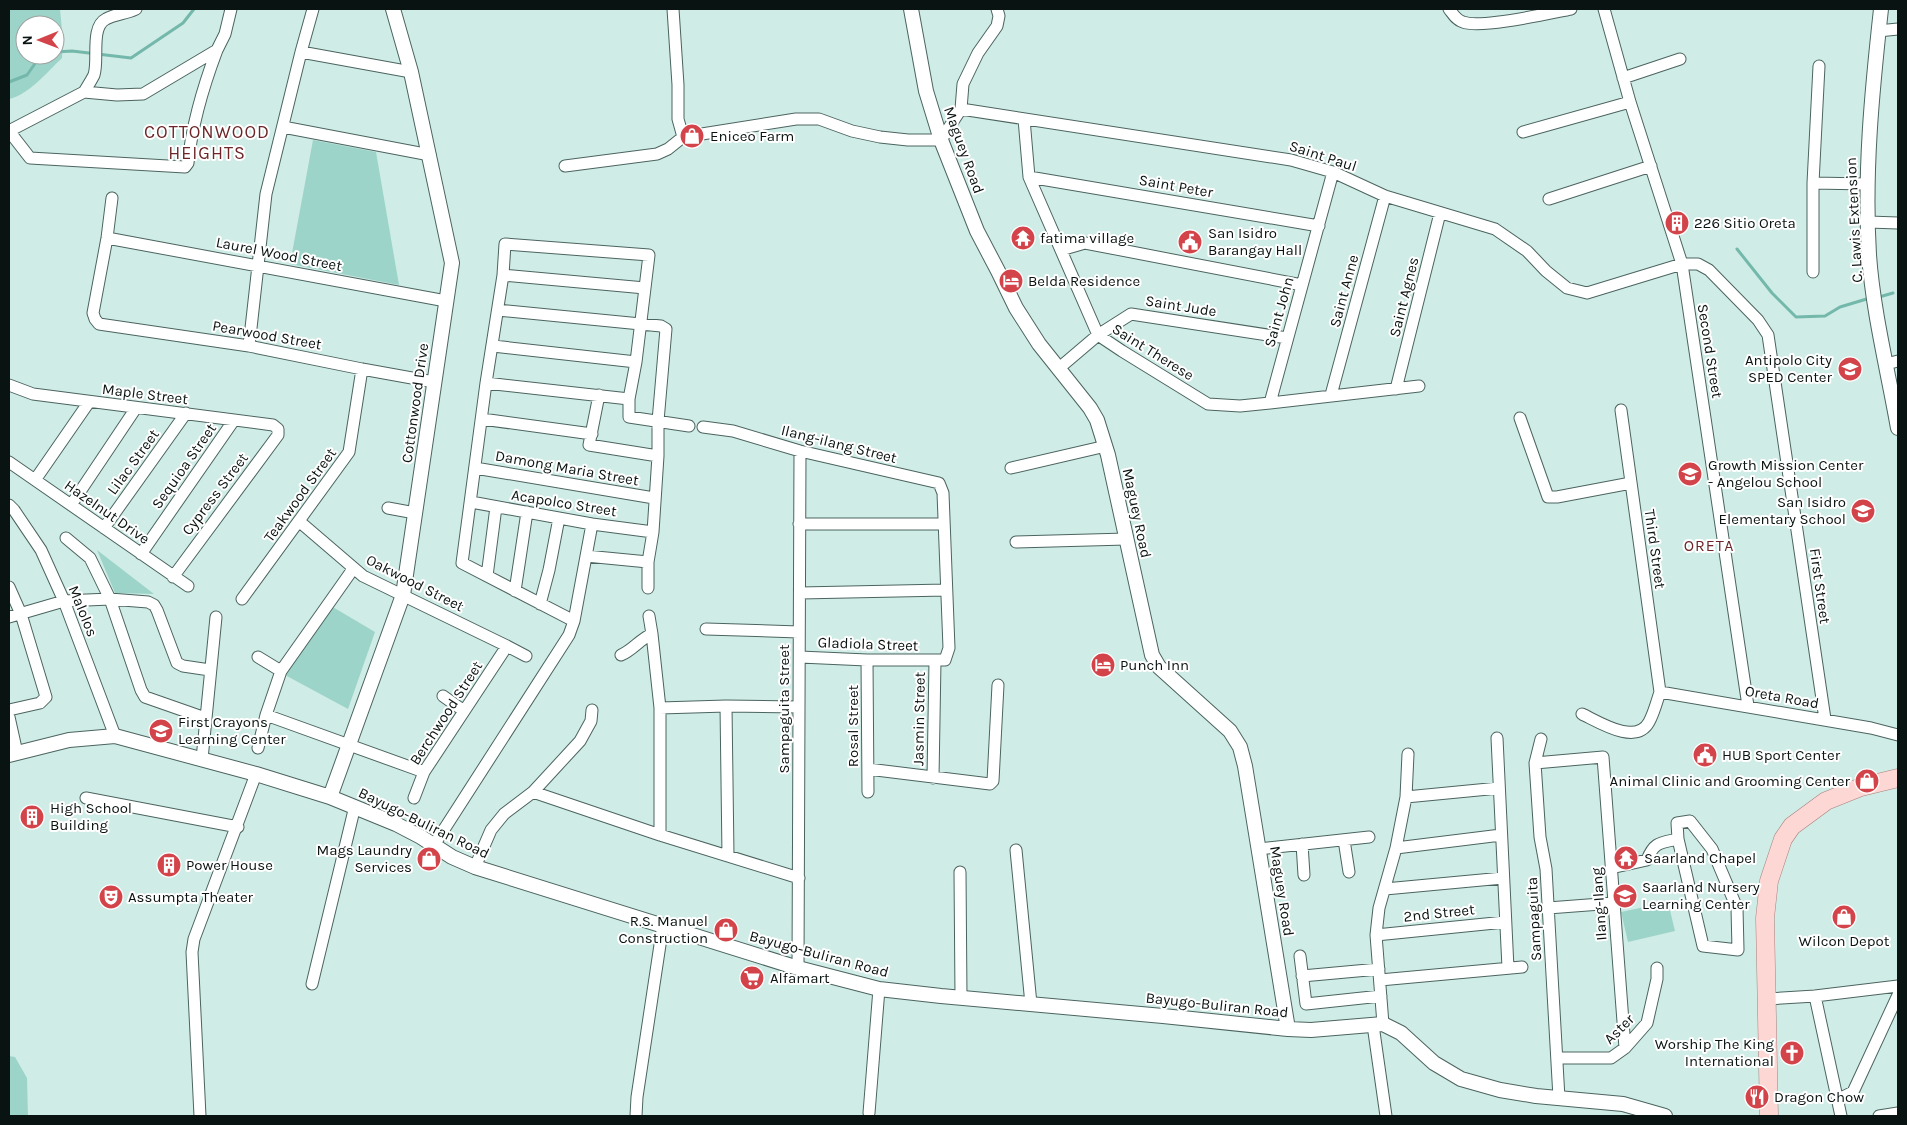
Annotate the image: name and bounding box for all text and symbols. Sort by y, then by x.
north arrow [15,15,65,65]
text: N [19,35,36,45]
street label: Maguey Road [940,104,988,196]
district label: COTTONWOOD HEIGHTS [144,121,270,164]
shop icon: Eniceo Farm [679,123,705,149]
place label: Eniceo Farm [710,127,794,145]
street label: Saint Paul [1287,137,1359,175]
street label: C. Lawis Extension [1842,157,1866,283]
street label: Saint Peter [1138,171,1215,201]
building icon: 226 Sitio Oreta [1664,210,1690,236]
place label: 226 Sitio Oreta [1694,214,1796,232]
place label: San Isidro Barangay Hall [1208,224,1302,259]
temple icon: fatima village [1010,225,1036,251]
place label: fatima village [1040,229,1134,247]
public building icon: San Isidro Barangay Hall [1177,229,1203,255]
street label: Laurel Wood Street [214,233,344,275]
street label: Saint Anne [1326,253,1362,329]
street label: Saint Agnes [1385,255,1423,339]
hotel icon: Belda Residence [998,268,1024,294]
place label: Belda Residence [1028,272,1140,290]
street label: Saint John [1260,275,1298,349]
street label: Saint Jude [1144,291,1218,321]
street label: Second Street [1694,302,1726,400]
street label: Pearwood Street [211,317,323,354]
street label: Saint Therese [1109,320,1197,384]
street label: Cottonwood Drive [398,342,432,464]
place label: Antipolo City SPED Center [1745,351,1833,386]
school or university icon: Antipolo City SPED Center [1837,356,1863,382]
street label: Maple Street [101,380,189,408]
street label: Sequioa Street [148,419,220,512]
street label: Ilang-ilang Street [779,421,899,467]
street label: Lilac Street [103,426,163,498]
street label: Teakwood Street [260,444,340,545]
street label: Damong Maria Street [494,447,640,490]
street label: Cypress Street [178,449,252,539]
place label: Growth Mission Center - Angelou School [1708,456,1864,491]
school or university icon: Growth Mission Center - Angelou School [1677,461,1703,487]
street label: Maguey Road [1119,466,1155,560]
street label: Hazelnut Drive [61,476,153,548]
street label: Acapolco Street [510,486,618,520]
place label: San Isidro Elementary School [1719,493,1846,528]
school or university icon: San Isidro Elementary School [1850,498,1876,524]
street label: Third Street [1641,508,1670,590]
district label: ORETA [1684,536,1734,555]
street label: First Street [1806,547,1834,625]
street label: Oakwood Street [363,551,467,616]
street label: Malolos [65,583,101,639]
street label: Gladiola Street [817,633,919,655]
street label: Sampaguita Street [775,644,793,774]
hotel icon: Punch Inn [1090,652,1116,678]
place label: Punch Inn [1120,656,1189,674]
street label: Berchwood Street [406,657,486,768]
street label: Jasmin Street [909,671,929,766]
street label: Oreta Road [1744,682,1820,712]
street label: Rosal Street [844,684,862,767]
place label: First Crayons Learning Center [178,713,286,748]
school or university icon: First Crayons Learning Center [148,718,174,744]
public building icon: HUB Sport Center [1692,742,1718,768]
place label: HUB Sport Center [1722,746,1841,764]
shop icon: Animal Clinic and Grooming Center [1854,768,1880,794]
place label: Animal Clinic and Grooming Center [1610,772,1851,790]
street label: Bayugo-Buliran Road [356,783,492,863]
place label: High School Building [50,799,132,834]
building icon: High School Building [19,804,45,830]
place label: Mags Laundry Services [316,841,412,876]
street label: Maguey Road [1266,845,1298,937]
temple icon: Saarland Chapel [1613,845,1639,871]
shop icon: Mags Laundry Services [416,846,442,872]
place label: Saarland Chapel [1644,849,1756,867]
building icon: Power House [156,852,182,878]
place label: Power House [186,856,273,874]
street label: Ilang-Ilang [1587,866,1611,941]
street label: Sampaguita [1523,876,1545,962]
place label: Saarland Nursery Learning Center [1642,878,1760,913]
school or university icon: Saarland Nursery Learning Center [1612,883,1638,909]
theatre icon: Assumpta Theater [98,884,124,910]
place label: Assumpta Theater [128,888,254,906]
street label: 2nd Street [1403,900,1476,926]
shop icon: Wilcon Depot [1831,904,1857,930]
place label: R.S. Manuel Construction [618,912,708,947]
shop icon: R.S. Manuel Construction [713,917,739,943]
street label: Bayugo-Buliran Road [747,927,891,981]
place label: Wilcon Depot [1799,932,1890,950]
supermarket icon: Alfamart [739,965,765,991]
place label: Alfamart [770,969,830,987]
street label: Bayugo-Buliran Road [1145,989,1289,1021]
street label: Aster [1600,1010,1638,1048]
place label: Worship The King International [1655,1035,1775,1070]
church icon: Worship The King International [1779,1040,1805,1066]
restaurant icon: Dragon Chow [1744,1084,1770,1110]
place label: Dragon Chow [1774,1088,1864,1106]

